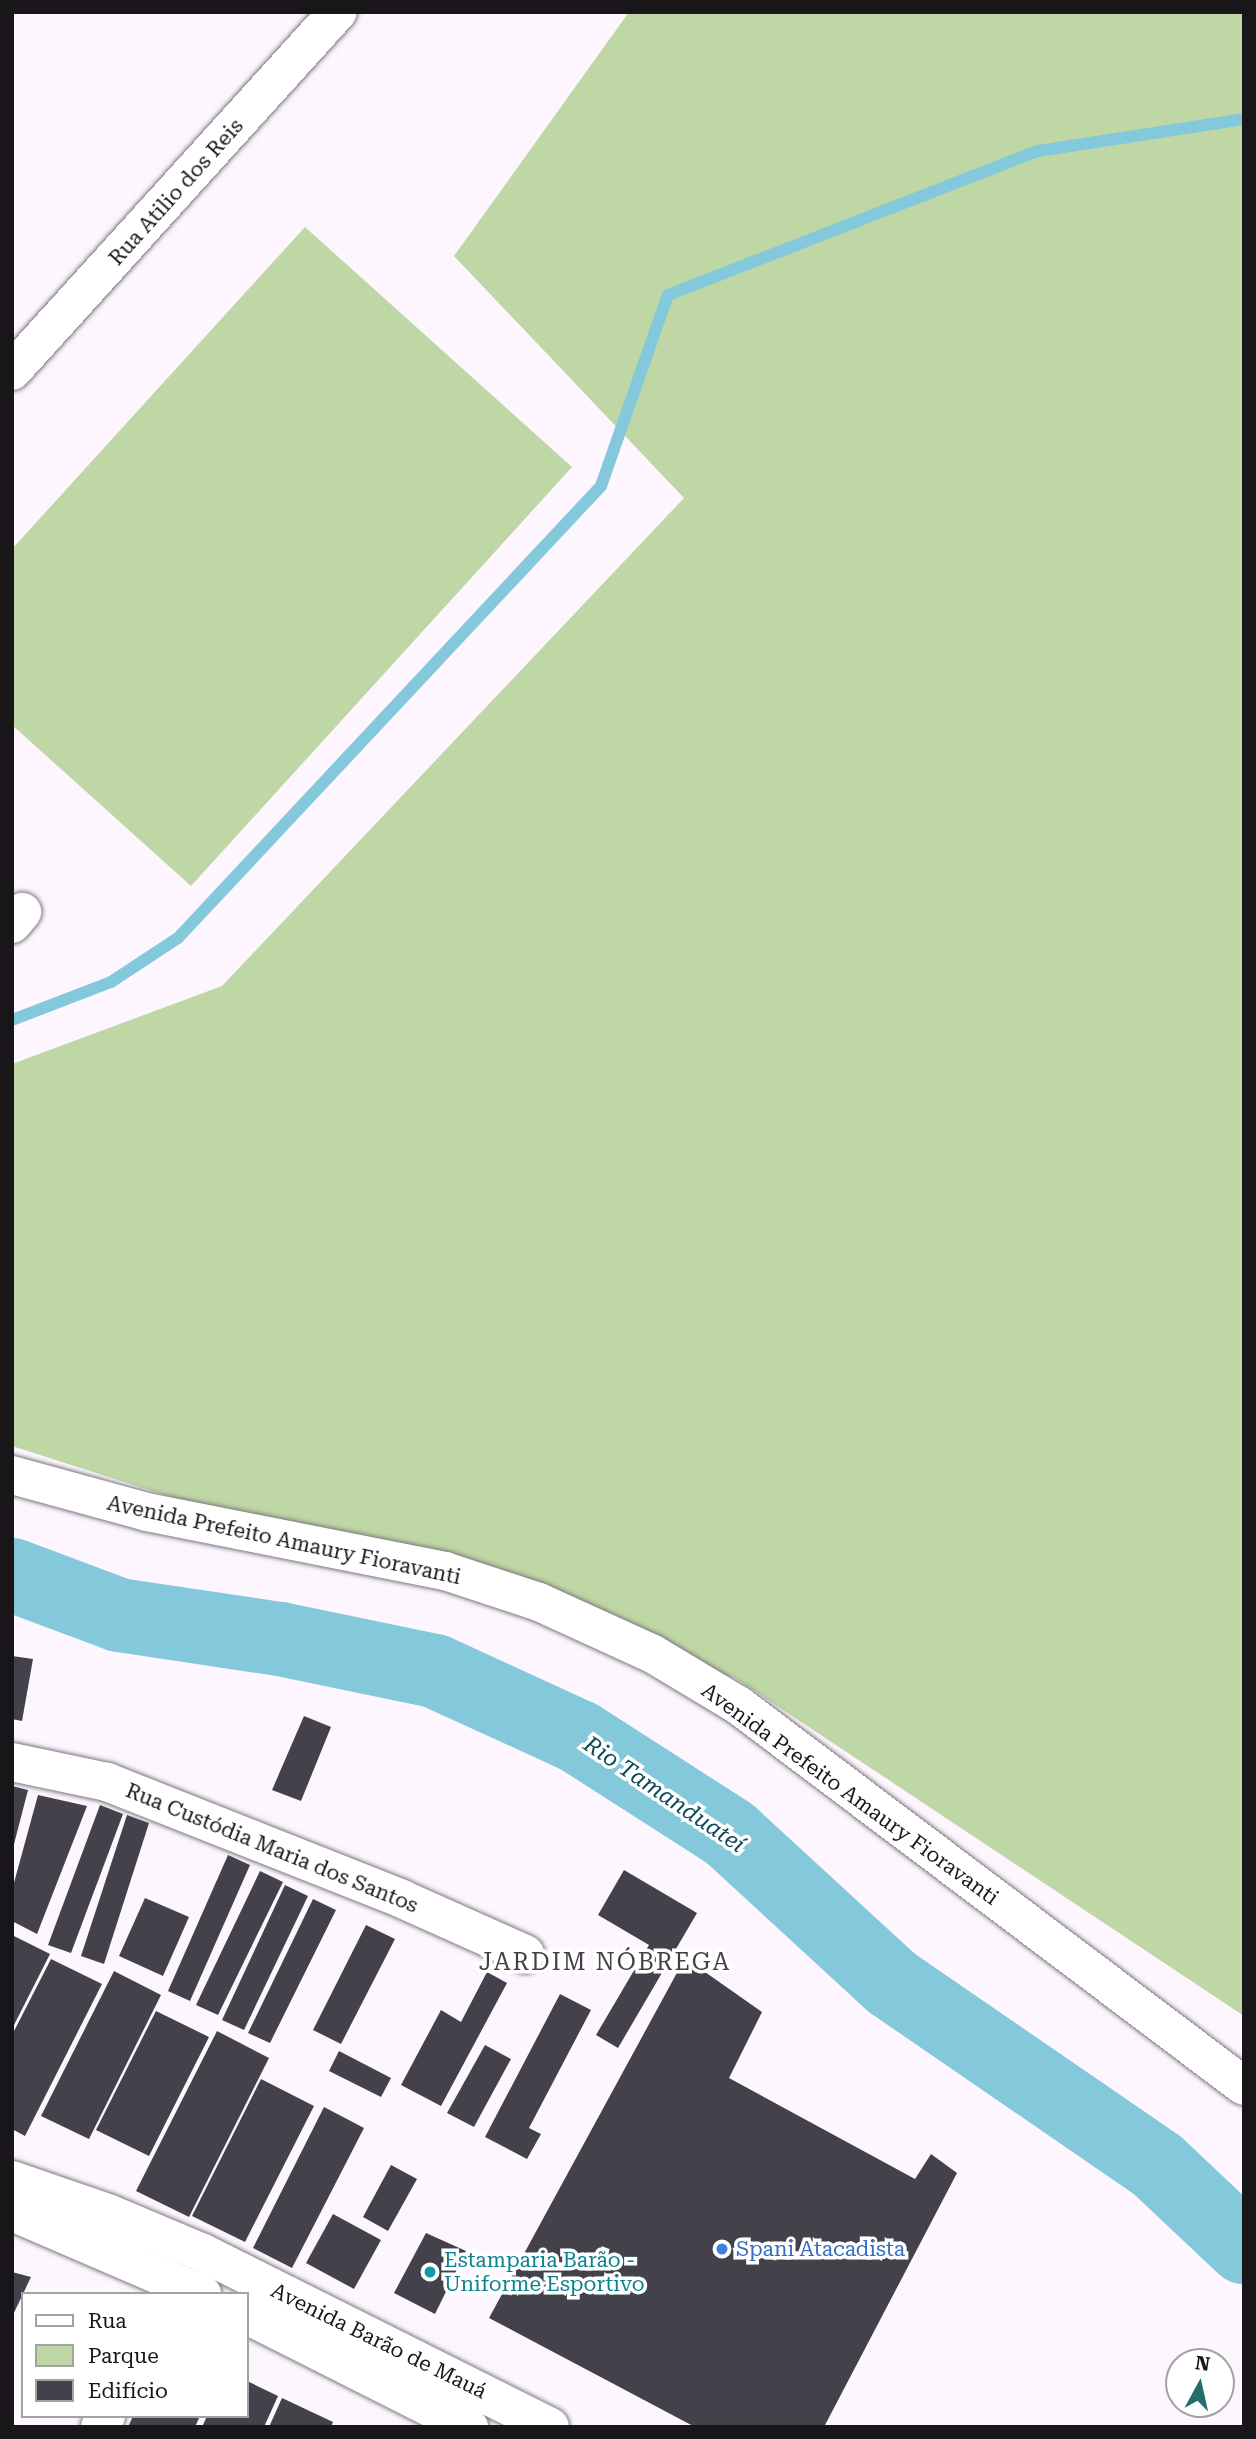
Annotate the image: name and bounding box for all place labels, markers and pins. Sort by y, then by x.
place label: Spani Atacadista [736,2236,905,2262]
marker: Spani Atacadista [714,2241,730,2257]
place label: Estamparia Barão - Uniforme Esportivo [444,2247,645,2297]
marker: Estamparia Barão - Uniforme Esportivo [422,2264,438,2280]

